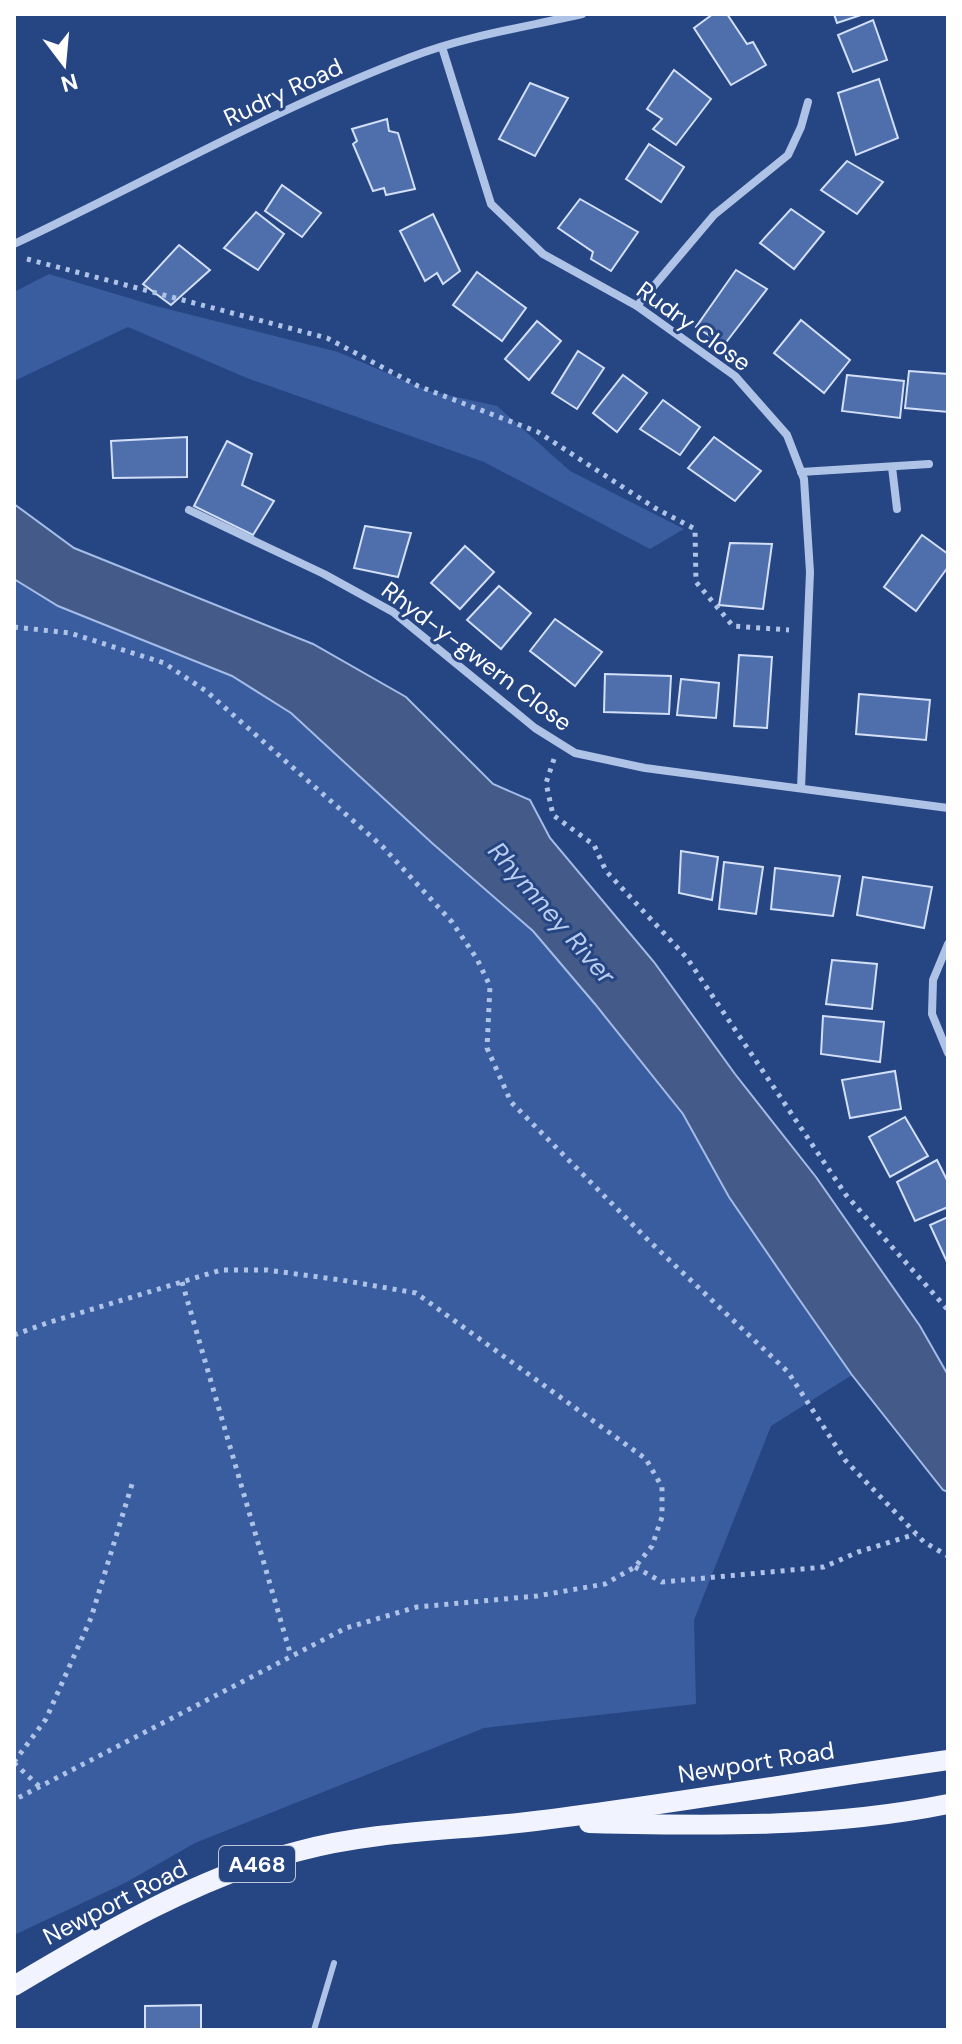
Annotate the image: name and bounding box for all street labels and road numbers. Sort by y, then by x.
street label: Rudry Road [219,51,347,133]
street label: Rudry Close [631,274,757,378]
street label: Rhyd-y-gwern Close [376,574,578,738]
street label: Newport Road [676,1734,836,1790]
road number: A468 [219,1846,295,1882]
street label: Newport Road [38,1852,192,1952]

